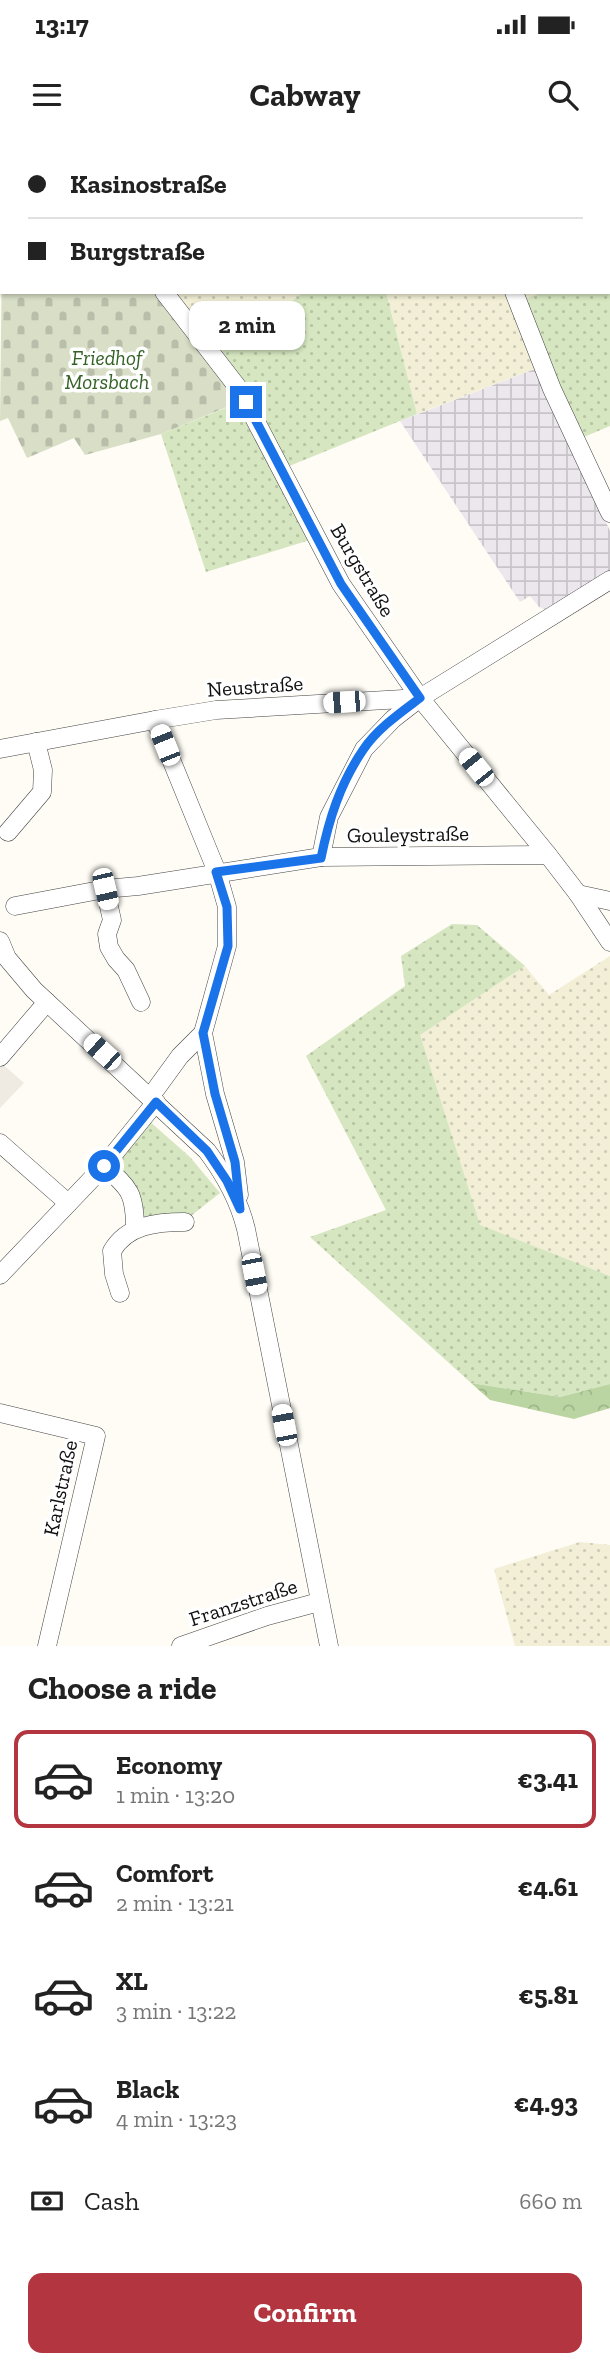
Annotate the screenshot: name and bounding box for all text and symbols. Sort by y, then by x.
text: 13:17 [35,9,89,41]
icon: menu [28,76,66,114]
text: Cabway [250,76,360,114]
icon: search [544,76,582,114]
text: Kasinostraße [70,168,227,200]
text: Burgstraße [70,235,205,267]
callout: 2 min [188,300,304,350]
text: 2 min [218,311,276,339]
park label: Friedhof Morsbach [65,345,149,394]
route end [230,386,262,418]
street label: Burgstraße [325,519,401,621]
street label: Neustraße [206,670,304,702]
car [323,690,366,714]
car [148,722,183,768]
car [455,744,498,790]
street label: Gouleystraße [347,820,469,848]
car [91,866,120,912]
car [80,1030,125,1074]
route start [88,1150,120,1182]
car [240,1251,269,1297]
car [270,1402,299,1448]
street label: Karlstraße [38,1438,82,1538]
street label: Franzstraße [186,1573,300,1631]
text: Choose a ride [28,1669,216,1707]
icon: car [32,1748,95,1811]
text: Economy [116,1749,222,1781]
text: €3.41 [517,1763,578,1795]
text: 1 min · 13:20 [116,1781,235,1809]
icon: car [32,1856,95,1919]
text: Comfort [116,1857,213,1889]
text: €4.61 [518,1871,578,1903]
text: 2 min · 13:21 [116,1889,234,1917]
icon: car [32,1964,95,2027]
text: XL [116,1965,148,1997]
text: €5.81 [519,1979,578,2011]
text: 3 min · 13:22 [116,1997,236,2025]
icon: car [32,2072,95,2135]
text: Black [116,2073,179,2105]
text: €4.93 [514,2087,578,2119]
text: 4 min · 13:23 [116,2105,237,2133]
icon: cash [28,2182,66,2220]
text: Cash [84,2185,139,2217]
text: 660 m [519,2187,582,2215]
button: Confirm [28,2273,582,2353]

